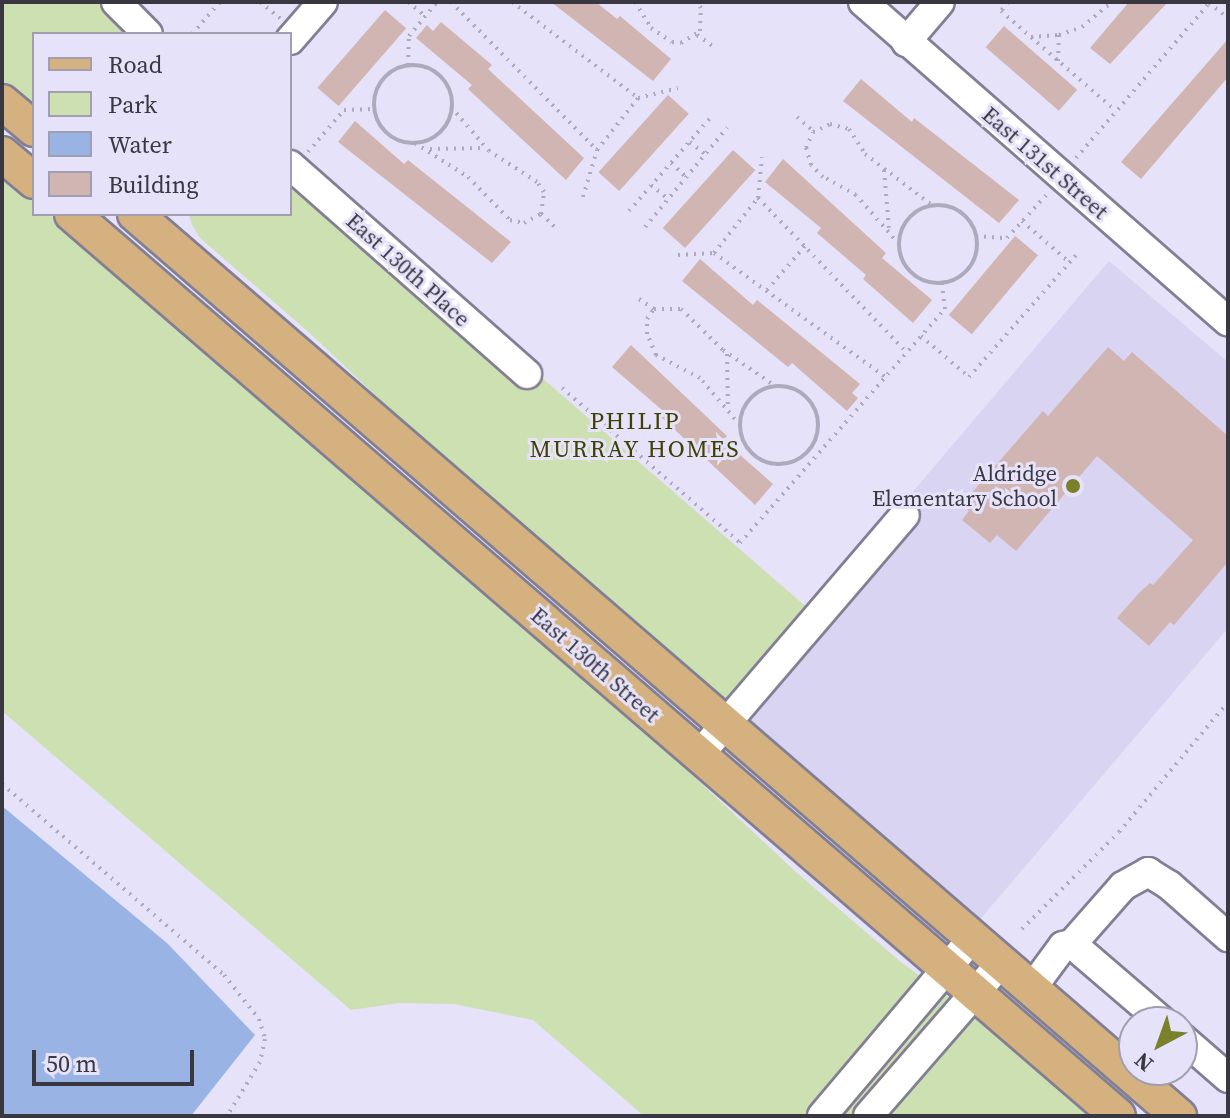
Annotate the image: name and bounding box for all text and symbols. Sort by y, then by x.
legend [32,32,292,216]
text: Road [108,48,162,81]
text: Park [108,88,157,121]
street label: East 131st Street [977,101,1113,225]
text: Water [108,128,172,161]
text: Building [108,168,199,201]
street label: East 130th Place [341,208,475,332]
district label: PHILIP MURRAY HOMES [529,407,741,463]
place label: Aldridge Elementary School [872,460,1057,512]
marker: Aldridge Elementary School [1064,477,1082,495]
street label: East 130th Street [525,602,665,728]
north arrow [1118,1006,1198,1086]
scale bar [36,1034,198,1084]
text: N [1128,1046,1159,1079]
text: 50 m [46,1047,97,1080]

